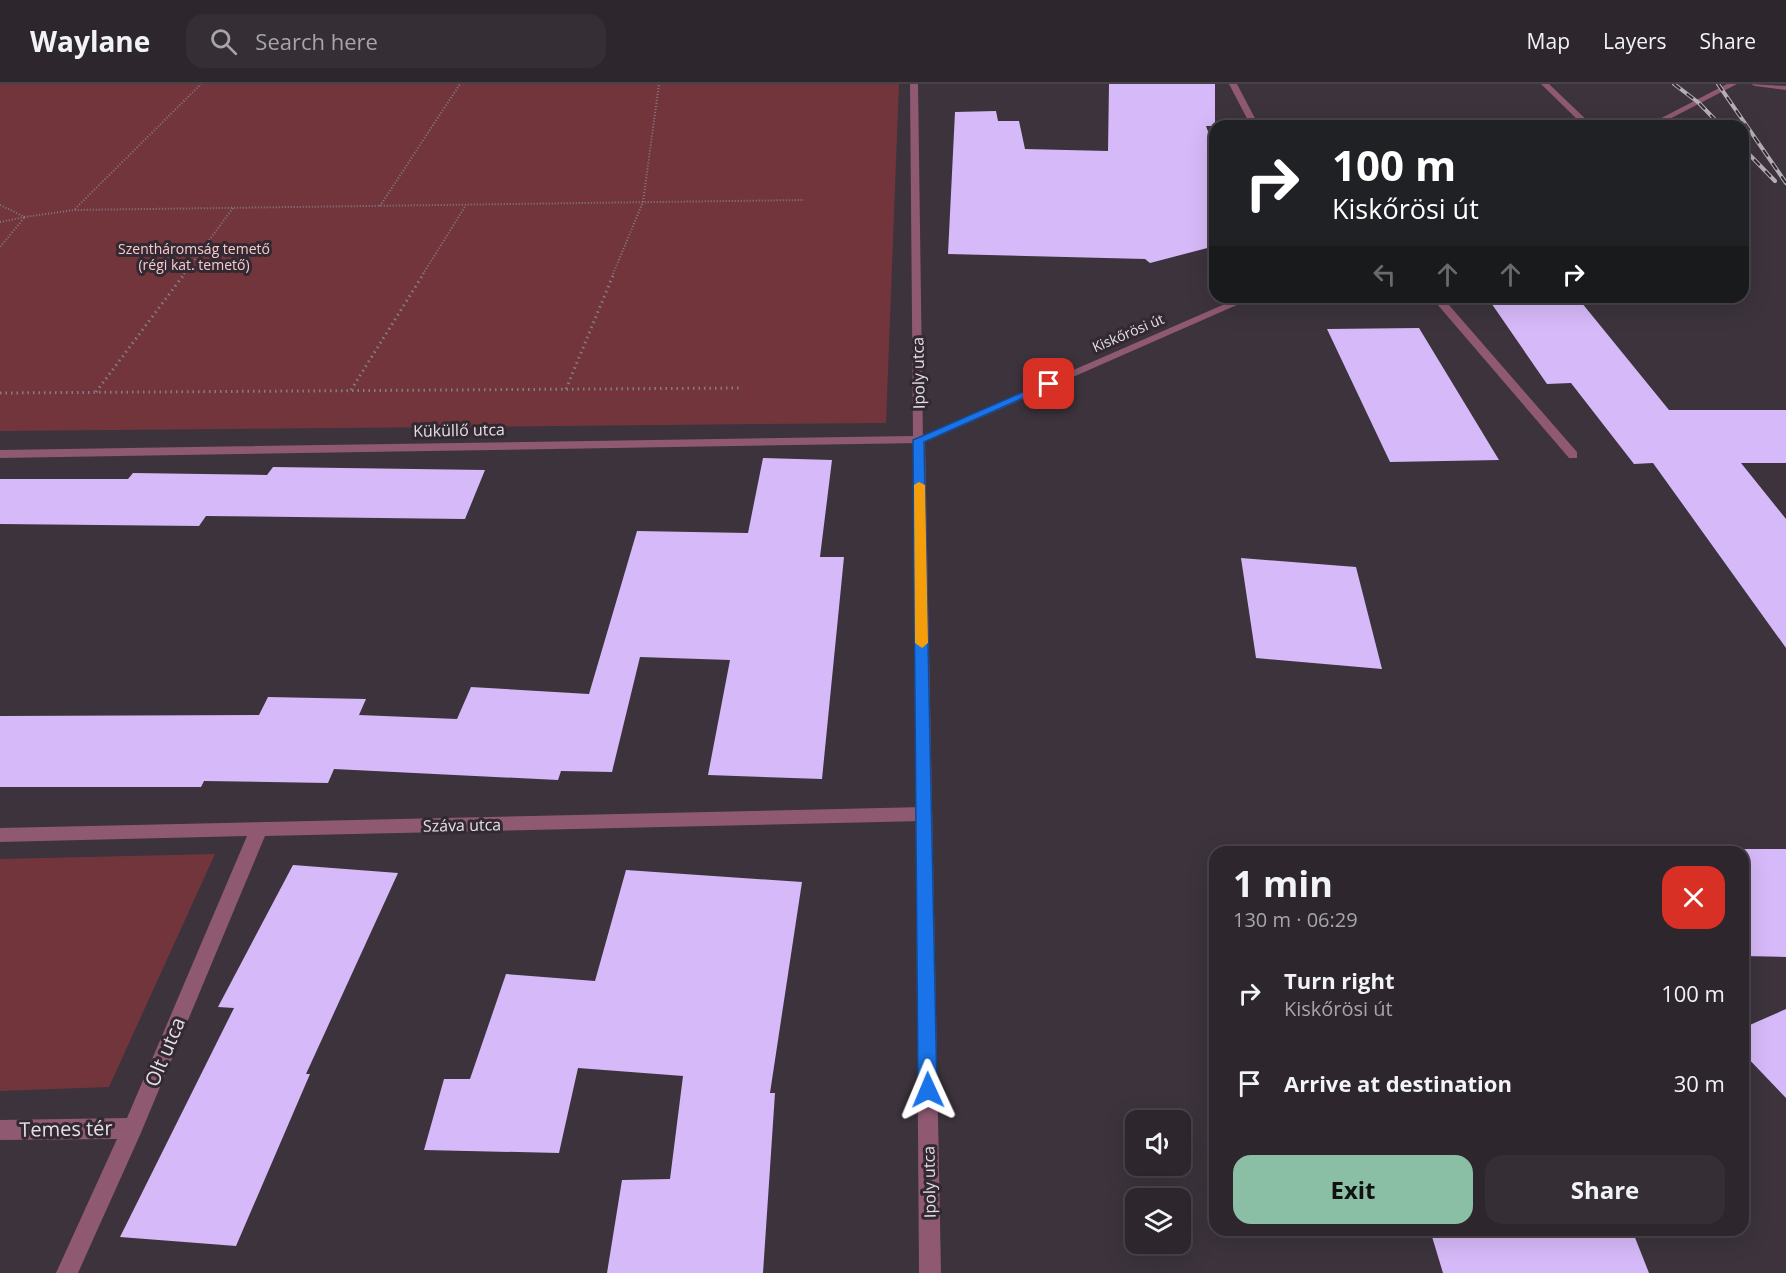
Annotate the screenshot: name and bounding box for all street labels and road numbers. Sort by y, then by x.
street label: Kiskőrösi út [1089,309,1167,356]
street label: Ipoly utca [906,337,930,409]
street label: Küküllő utca [413,418,505,442]
street label: Száva utca [423,813,501,837]
street label: Olt utca [138,1013,191,1091]
street label: Temes tér [19,1114,113,1143]
street label: Ipoly utca [917,1146,941,1218]

